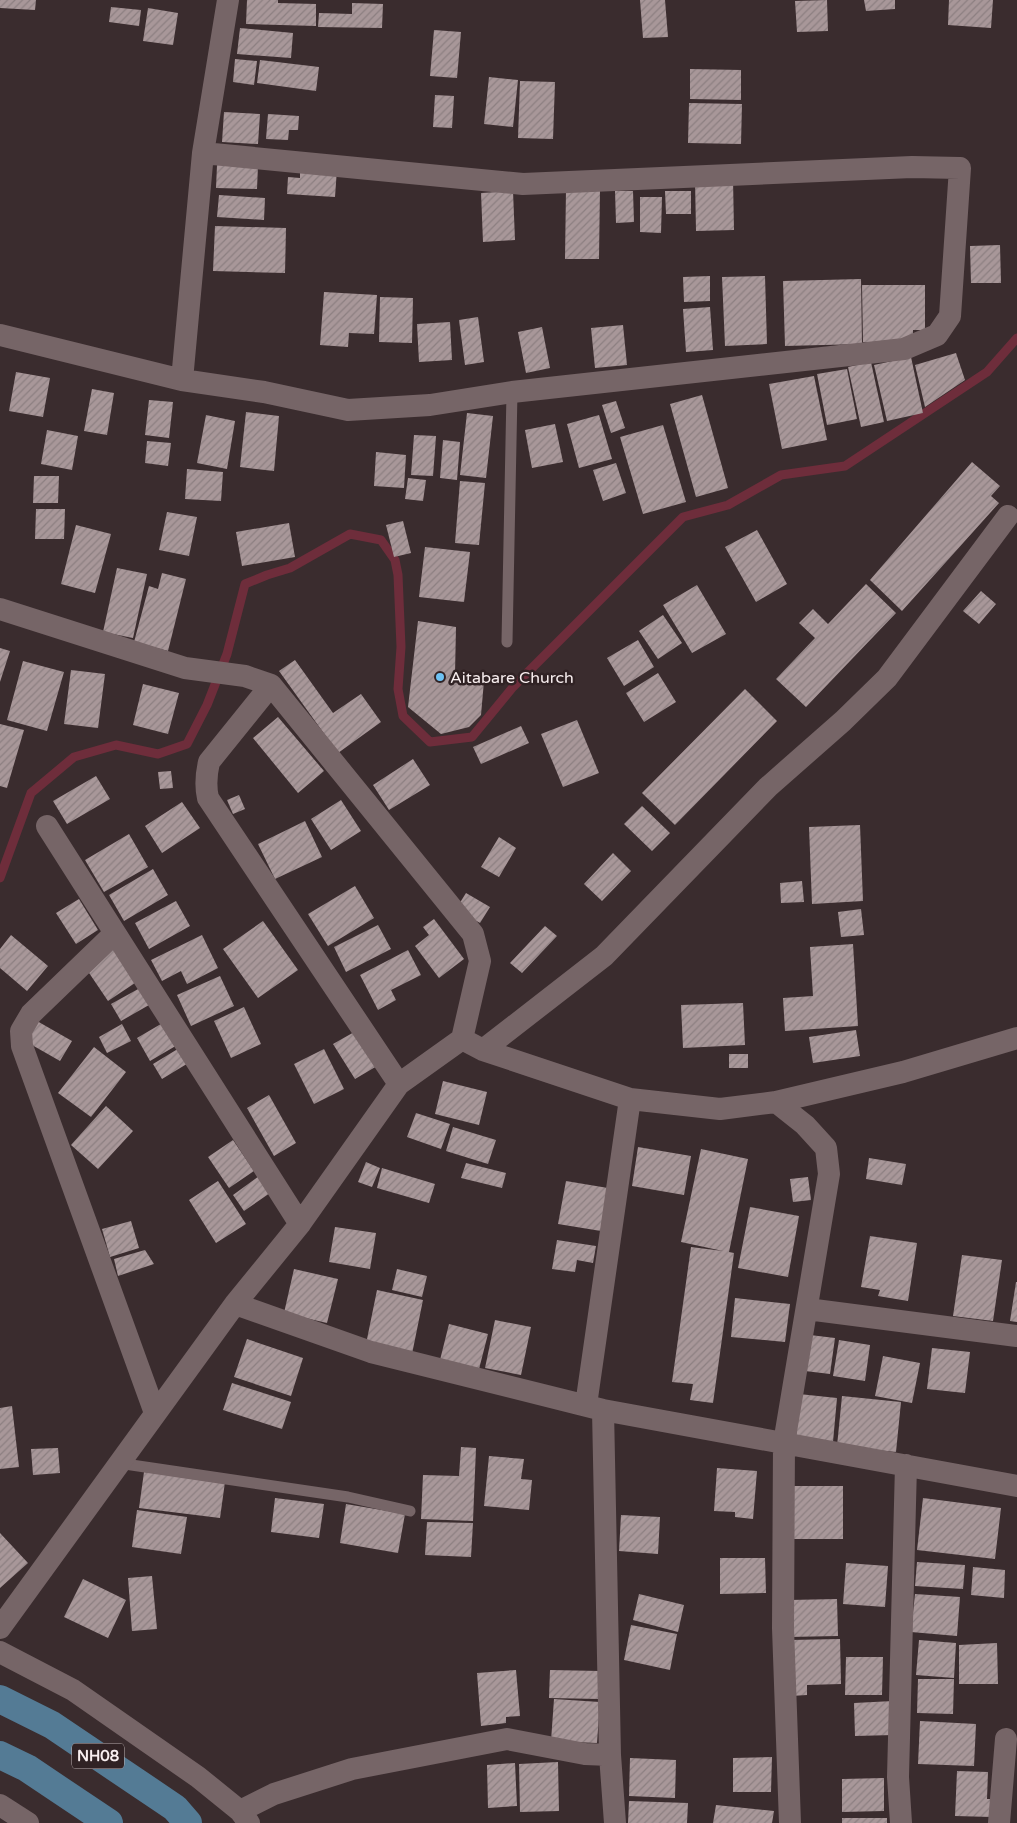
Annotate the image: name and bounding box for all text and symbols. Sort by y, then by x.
place label: Aitabare Church [450,668,574,688]
marker: Aitabare Church [434,671,446,683]
road number: NH08 [72,1744,124,1768]

